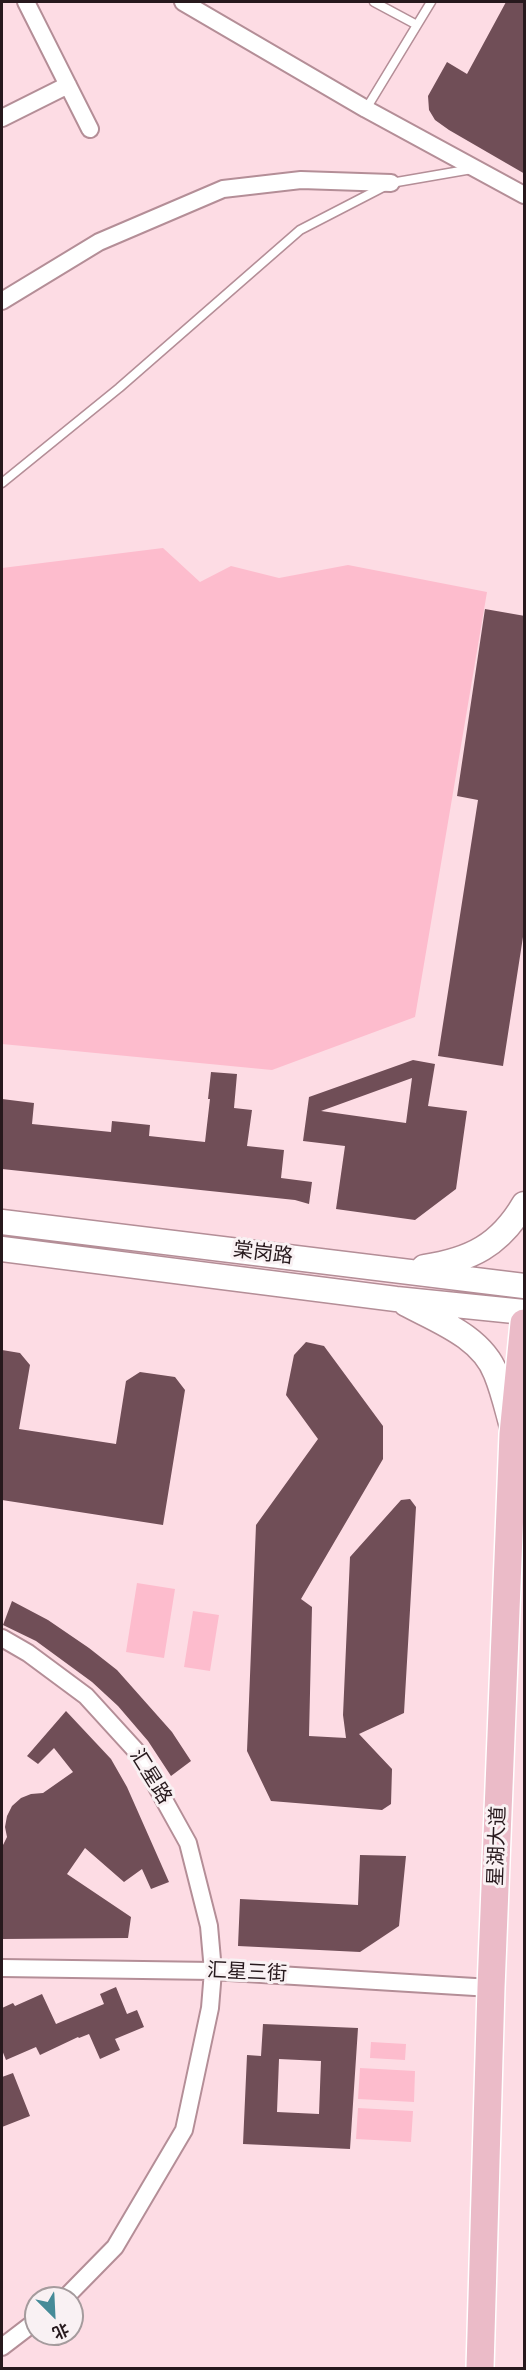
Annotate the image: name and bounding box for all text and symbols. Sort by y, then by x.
street label: 棠岗路 [232,1238,294,1270]
street label: 汇星路 [124,1745,176,1809]
street label: 星湖大道 [485,1806,511,1886]
street label: 汇星三街 [206,1959,288,1987]
north arrow [24,2286,84,2346]
text: 北 [50,2320,71,2342]

